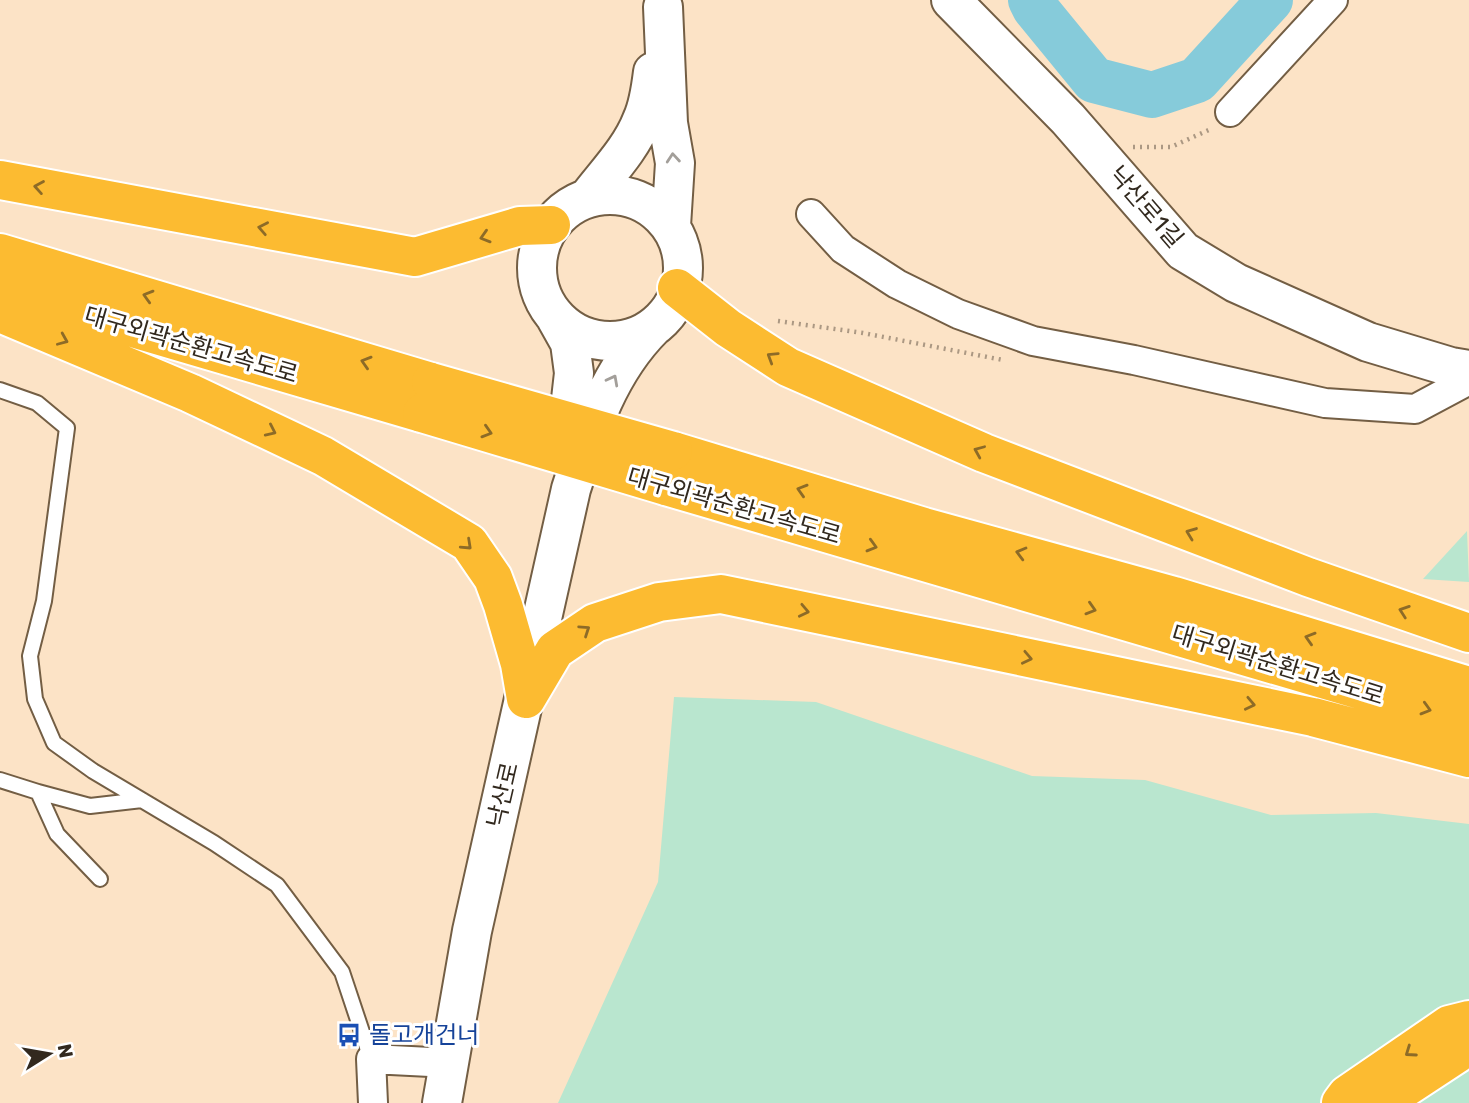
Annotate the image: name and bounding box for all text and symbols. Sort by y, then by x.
one-way arrow [666,152,681,163]
street label: 낙산로1길 [1103,161,1189,253]
one-way arrow [33,180,45,195]
one-way arrow [257,222,269,237]
one-way arrow [479,229,491,244]
one-way arrow [142,290,154,305]
street label: 대구외곽순환고속도로 [81,301,301,389]
one-way arrow [56,331,68,345]
one-way arrow [766,352,779,365]
one-way arrow [360,356,372,371]
one-way arrow [605,375,618,387]
one-way arrow [264,423,276,437]
one-way arrow [481,424,493,439]
one-way arrow [973,445,986,459]
street label: 대구외곽순환고속도로 [624,462,844,550]
one-way arrow [797,484,809,499]
one-way arrow [1185,527,1197,541]
one-way arrow [459,537,472,549]
one-way arrow [866,538,878,553]
one-way arrow [1015,547,1027,562]
one-way arrow [1085,601,1097,616]
one-way arrow [798,603,810,618]
one-way arrow [1399,605,1411,619]
street label: 대구외곽순환고속도로 [1168,619,1388,711]
one-way arrow [577,625,590,638]
one-way arrow [1304,631,1316,646]
one-way arrow [1021,649,1033,664]
one-way arrow [1244,696,1256,711]
one-way arrow [1420,701,1432,716]
street label: 낙산로 [482,760,524,830]
north arrow [14,1019,84,1089]
bus stop icon: 돌고개건너 [335,1021,363,1049]
place label: 돌고개건너 [369,1021,479,1049]
text: N [53,1042,78,1060]
one-way arrow [1405,1044,1418,1056]

